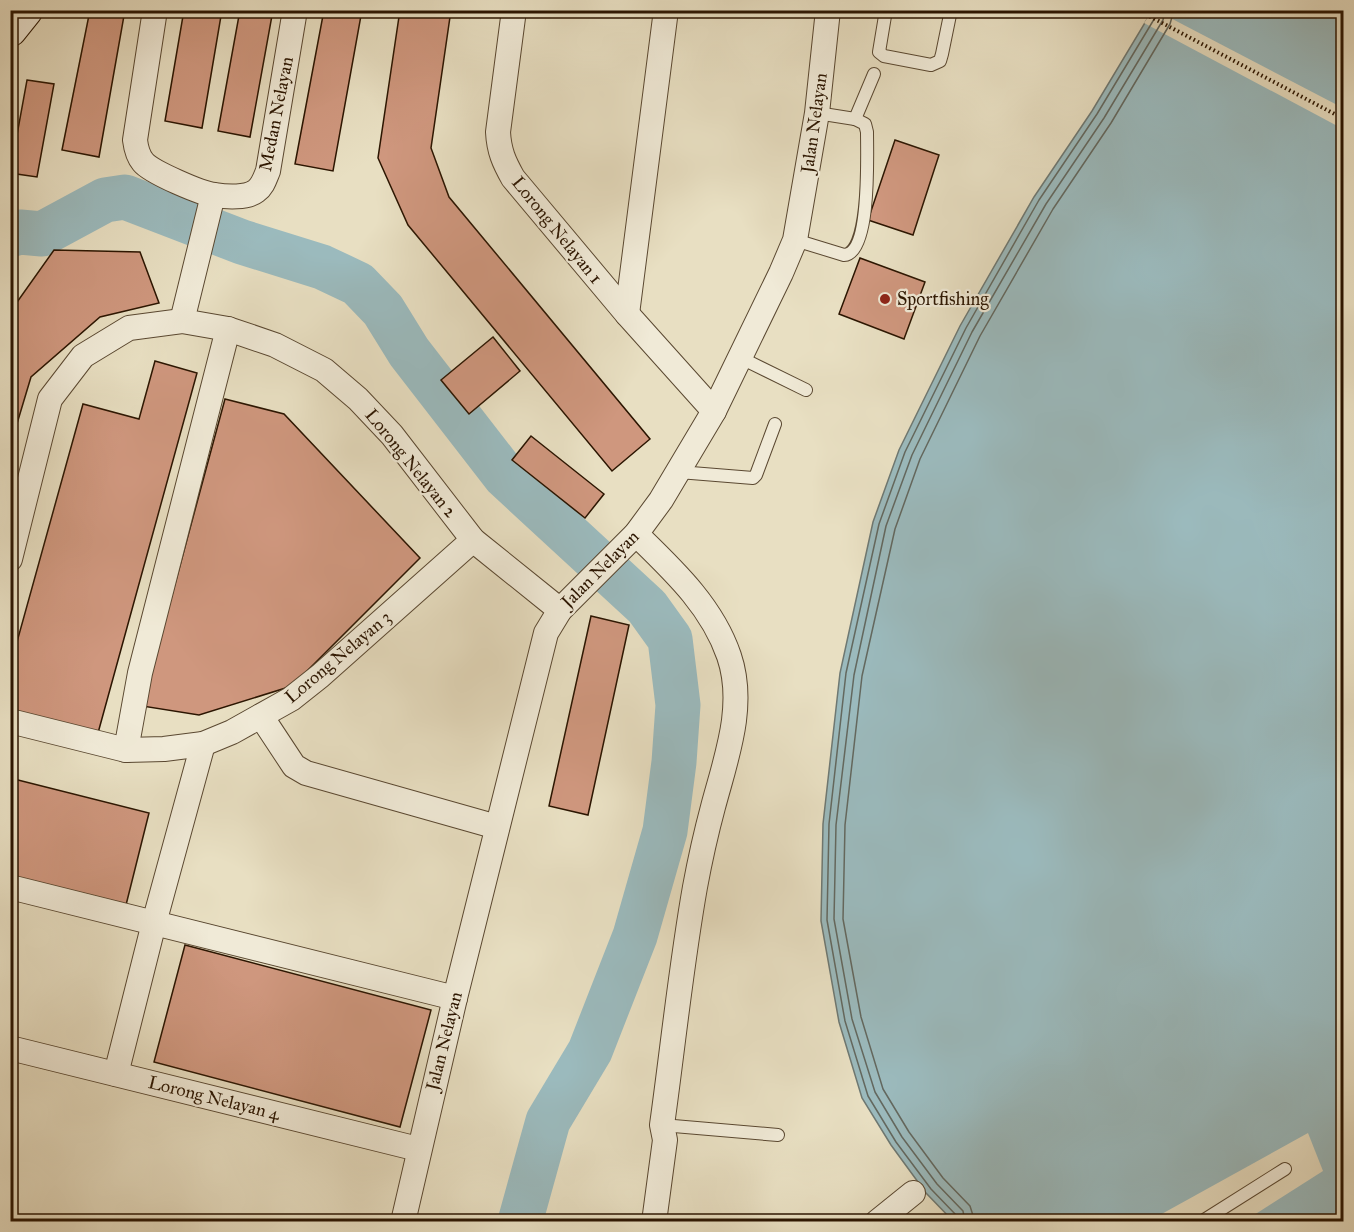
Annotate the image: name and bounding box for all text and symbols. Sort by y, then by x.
street label: Medan Nelayan [254,54,298,173]
street label: Jalan Nelayan [796,71,833,177]
street label: Lorong Nelayan 1 [506,172,607,289]
place label: Sportfishing [897,288,989,311]
marker: Sportfishing [878,292,892,306]
street label: Lorong Nelayan 2 [360,404,462,523]
street label: Jalan Nelayan [555,525,644,615]
street label: Lorong Nelayan 3 [280,606,396,709]
street label: Jalan Nelayan [421,989,468,1095]
street label: Lorong Nelayan 4 [146,1071,283,1126]

